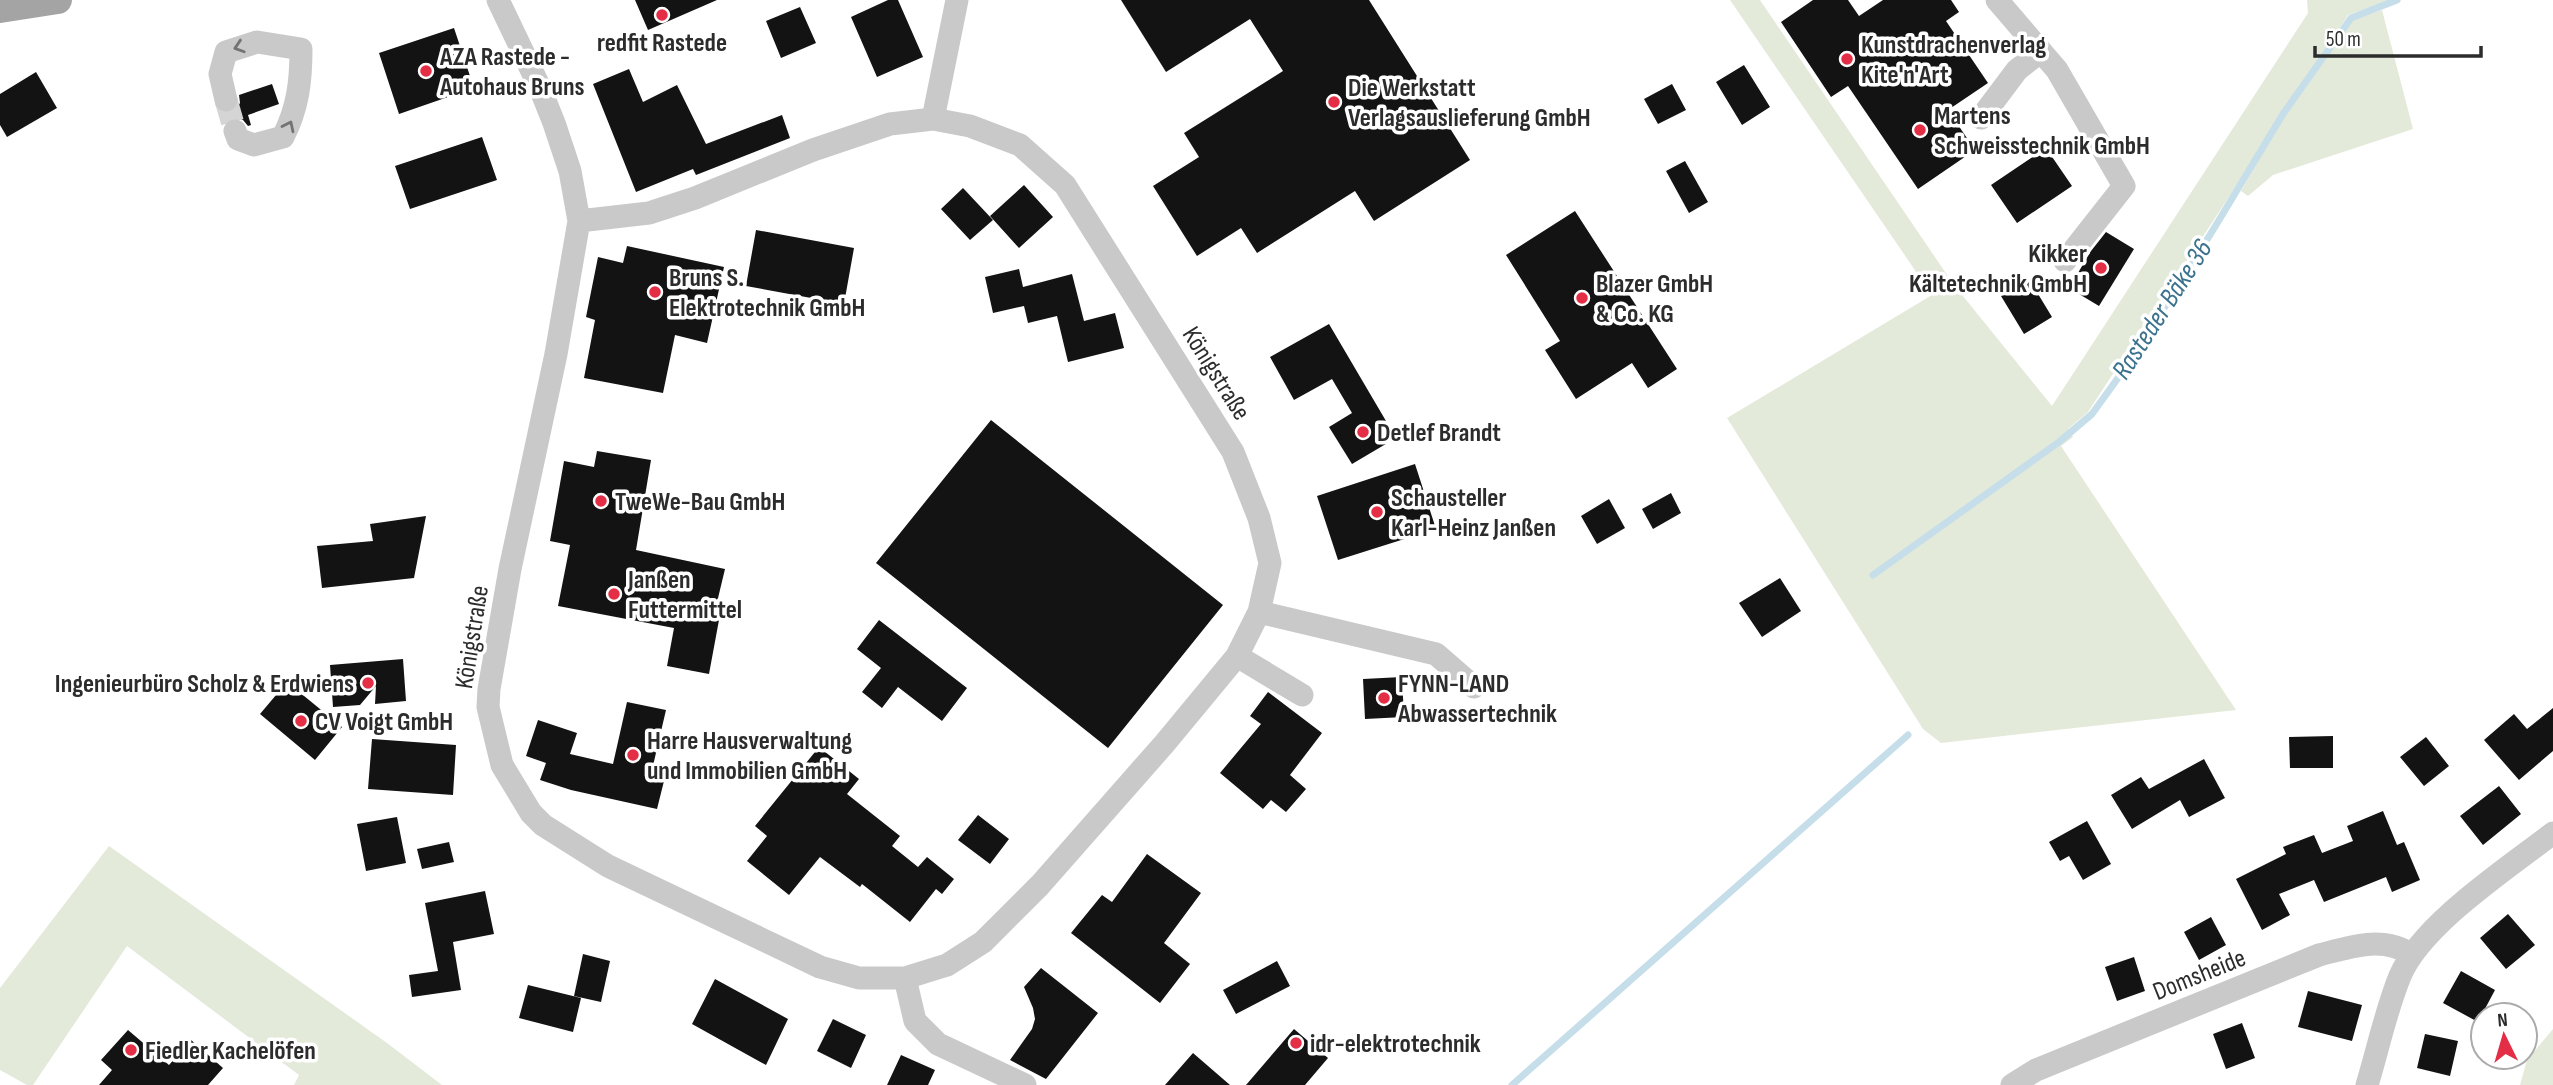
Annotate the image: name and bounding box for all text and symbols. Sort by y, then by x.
marker: redfit Rastede [654,7,670,23]
scale bar [2315,14,2481,58]
text: 50 m [2326,27,2361,52]
place label: redfit Rastede [597,28,727,59]
place label: Kunstdrachenverlag Kite'n'Art [1861,30,2046,91]
one-way arrow [234,39,246,54]
place label: AZA Rastede - Autohaus Bruns [439,42,584,103]
marker: Kunstdrachenverlag Kite'n'Art [1839,51,1855,67]
marker: AZA Rastede - Autohaus Bruns [418,63,434,79]
place label: Die Werkstatt Verlagsauslieferung GmbH [1348,73,1591,134]
marker: Die Werkstatt Verlagsauslieferung GmbH [1326,94,1342,110]
place label: Martens Schweisstechnik GmbH [1934,101,2150,162]
one-way arrow [280,121,294,133]
marker: Martens Schweisstechnik GmbH [1912,122,1928,138]
water label: Rasteder Bäke 36 [2105,233,2220,386]
place label: Kikker Kältetechnik GmbH [1909,239,2087,300]
marker: Kikker Kältetechnik GmbH [2093,260,2109,276]
place label: Bruns S. Elektrotechnik GmbH [669,263,865,324]
place label: Blazer GmbH & Co. KG [1596,269,1713,330]
marker: Bruns S. Elektrotechnik GmbH [647,284,663,300]
marker: Blazer GmbH & Co. KG [1574,290,1590,306]
street label: Königstraße [1175,321,1256,426]
place label: Detlef Brandt [1377,418,1501,449]
marker: Detlef Brandt [1355,424,1371,440]
place label: Schausteller Karl-Heinz Janßen [1391,483,1556,544]
place label: TweWe-Bau GmbH [615,487,785,518]
marker: TweWe-Bau GmbH [593,493,609,509]
marker: Schausteller Karl-Heinz Janßen [1369,504,1385,520]
place label: Janßen Futtermittel [627,565,742,626]
street label: Königstraße [449,583,496,691]
marker: Janßen Futtermittel [606,586,622,602]
place label: Ingenieurbüro Scholz & Erdwiens [55,669,354,700]
place label: FYNN-LAND Abwassertechnik [1397,669,1557,730]
marker: Ingenieurbüro Scholz & Erdwiens [360,675,376,691]
marker: FYNN-LAND Abwassertechnik [1376,690,1392,706]
place label: CV Voigt GmbH [315,707,453,738]
marker: CV Voigt GmbH [293,713,309,729]
place label: Harre Hausverwaltung und Immobilien GmbH [647,726,852,787]
marker: Harre Hausverwaltung und Immobilien GmbH [625,747,641,763]
street label: Domsheide [2149,943,2250,1008]
north arrow [2469,1001,2539,1071]
text: N [2497,1009,2509,1032]
place label: idr-elektrotechnik [1310,1029,1481,1060]
marker: idr-elektrotechnik [1288,1035,1304,1051]
place label: Fiedler Kachelöfen [145,1036,316,1067]
marker: Fiedler Kachelöfen [123,1042,139,1058]

